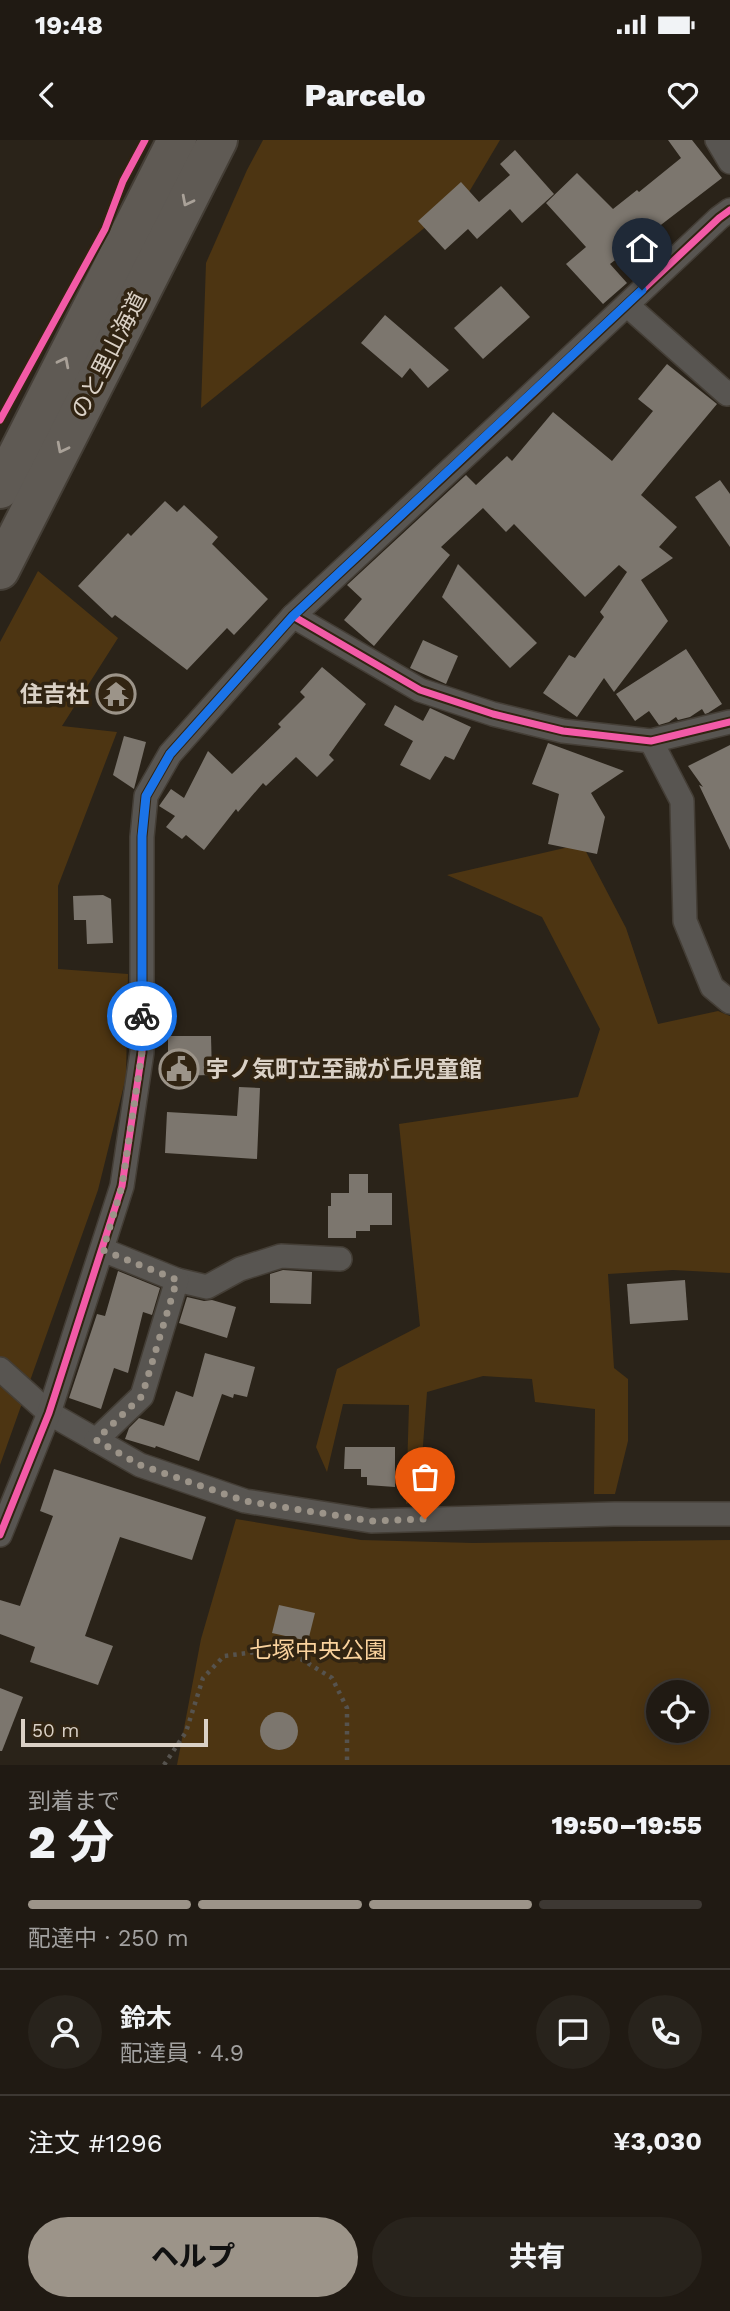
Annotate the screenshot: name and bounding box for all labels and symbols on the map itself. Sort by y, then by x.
one-way arrow [182,194,196,206]
pin [612,218,672,290]
street label: のと里山海道 [66,287,152,423]
one-way arrow [56,357,70,369]
one-way arrow [57,441,71,453]
temple icon: 住吉社 [95,673,137,715]
place label: 住吉社 [20,681,89,708]
courier [107,981,177,1051]
public building icon: 宇ノ気町立至誠が丘児童館 [158,1048,200,1090]
place label: 宇ノ気町立至誠が丘児童館 [206,1056,482,1083]
pin [395,1447,455,1519]
park label: 七塚中央公園 [249,1637,387,1664]
scale bar [21,1716,208,1748]

